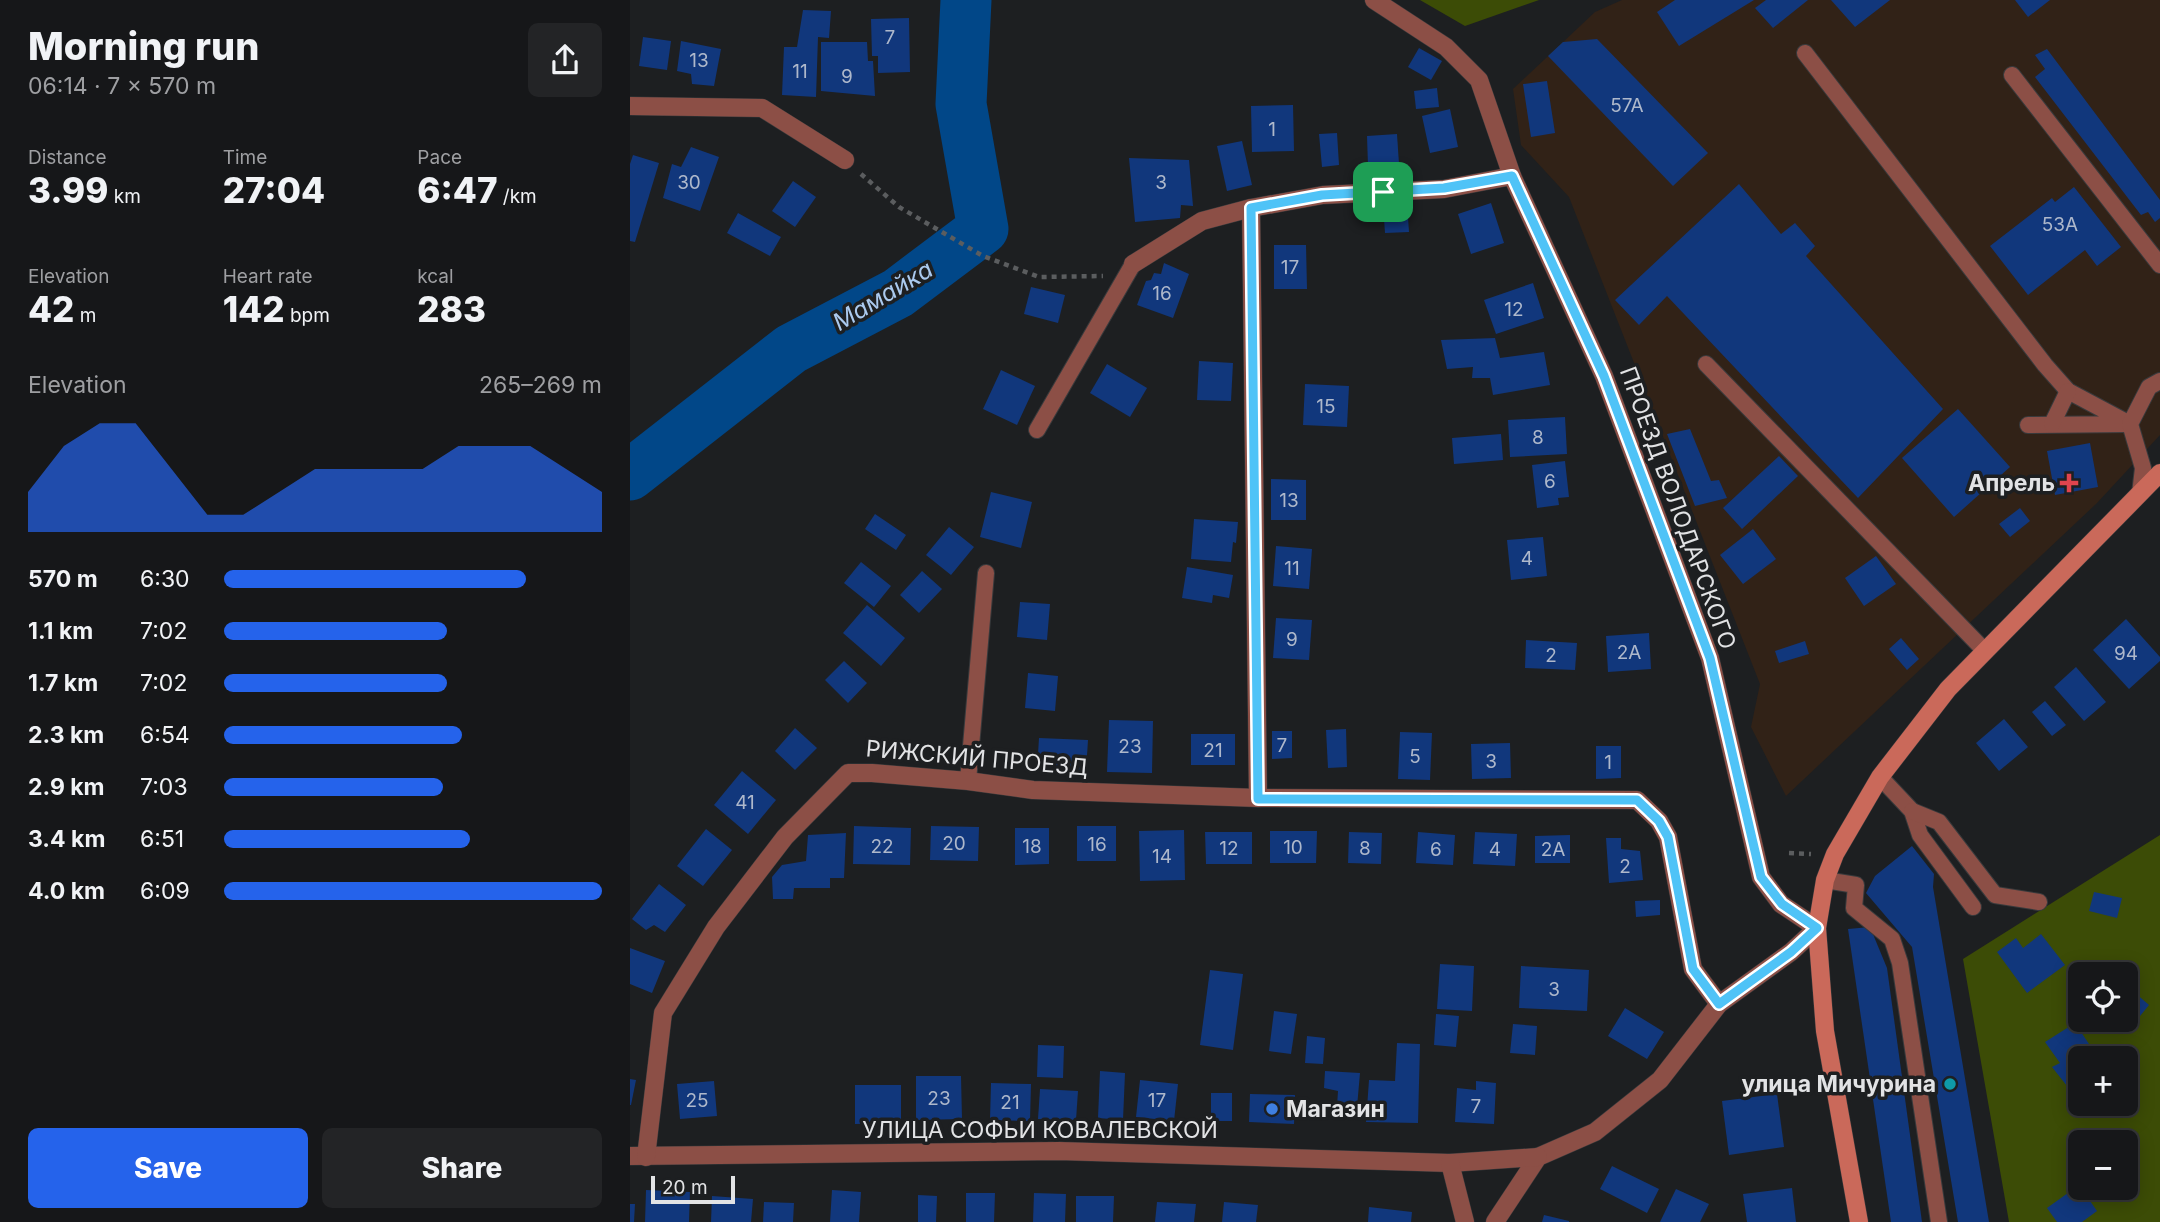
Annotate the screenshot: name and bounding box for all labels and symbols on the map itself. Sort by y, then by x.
house number: 7 [885,26,895,49]
house number: 13 [689,49,709,72]
house number: 11 [792,60,808,83]
house number: 9 [841,65,853,88]
house number: 57А [1610,94,1644,117]
house number: 1 [1268,118,1276,141]
pin [1353,162,1413,222]
house number: 30 [677,171,701,194]
house number: 3 [1155,171,1167,194]
house number: 53А [2042,213,2078,236]
water label: Мамайка [827,254,938,337]
house number: 17 [1281,256,1299,279]
house number: 16 [1152,282,1172,305]
house number: 12 [1504,298,1524,321]
street label: ПРОЕЗД ВОЛОДАРСКОГО [1614,363,1742,653]
house number: 15 [1316,395,1336,418]
house number: 8 [1532,426,1544,449]
place label: Апрель [1968,469,2055,497]
house number: 6 [1544,470,1556,493]
marker: Апрель [2061,475,2077,491]
house number: 13 [1279,489,1299,512]
house number: 4 [1521,547,1533,570]
house number: 11 [1284,557,1300,580]
house number: 9 [1286,628,1298,651]
house number: 2А [1617,641,1641,664]
house number: 94 [2114,642,2138,665]
house number: 2 [1545,644,1557,667]
street label: РИЖСКИЙ ПРОЕЗД [865,734,1089,782]
house number: 7 [1277,734,1287,757]
house number: 23 [1118,735,1142,758]
house number: 21 [1203,739,1223,762]
house number: 5 [1409,745,1421,768]
house number: 3 [1485,750,1497,773]
house number: 1 [1604,751,1612,774]
house number: 41 [735,791,755,814]
house number: 20 [942,832,966,855]
house number: 16 [1087,833,1107,856]
house number: 22 [870,835,894,858]
house number: 18 [1022,835,1042,858]
house number: 10 [1283,836,1303,859]
house number: 12 [1219,837,1239,860]
house number: 8 [1359,837,1371,860]
house number: 6 [1430,838,1442,861]
house number: 4 [1489,838,1501,861]
house number: 2А [1541,838,1565,861]
house number: 14 [1152,845,1172,868]
house number: 2 [1619,855,1631,878]
house number: 3 [1548,978,1560,1001]
place label: улица Мичурина [1742,1070,1936,1098]
marker: улица Мичурина [1942,1076,1958,1092]
house number: 23 [927,1087,951,1110]
house number: 25 [685,1089,709,1112]
house number: 17 [1148,1089,1166,1112]
house number: 21 [1000,1091,1020,1114]
place label: Магазин [1286,1095,1385,1123]
house number: 7 [1471,1095,1481,1118]
marker: Магазин [1264,1101,1280,1117]
street label: УЛИЦА СОФЬИ КОВАЛЕВСКОЙ [862,1116,1218,1144]
scale bar [651,1173,735,1205]

